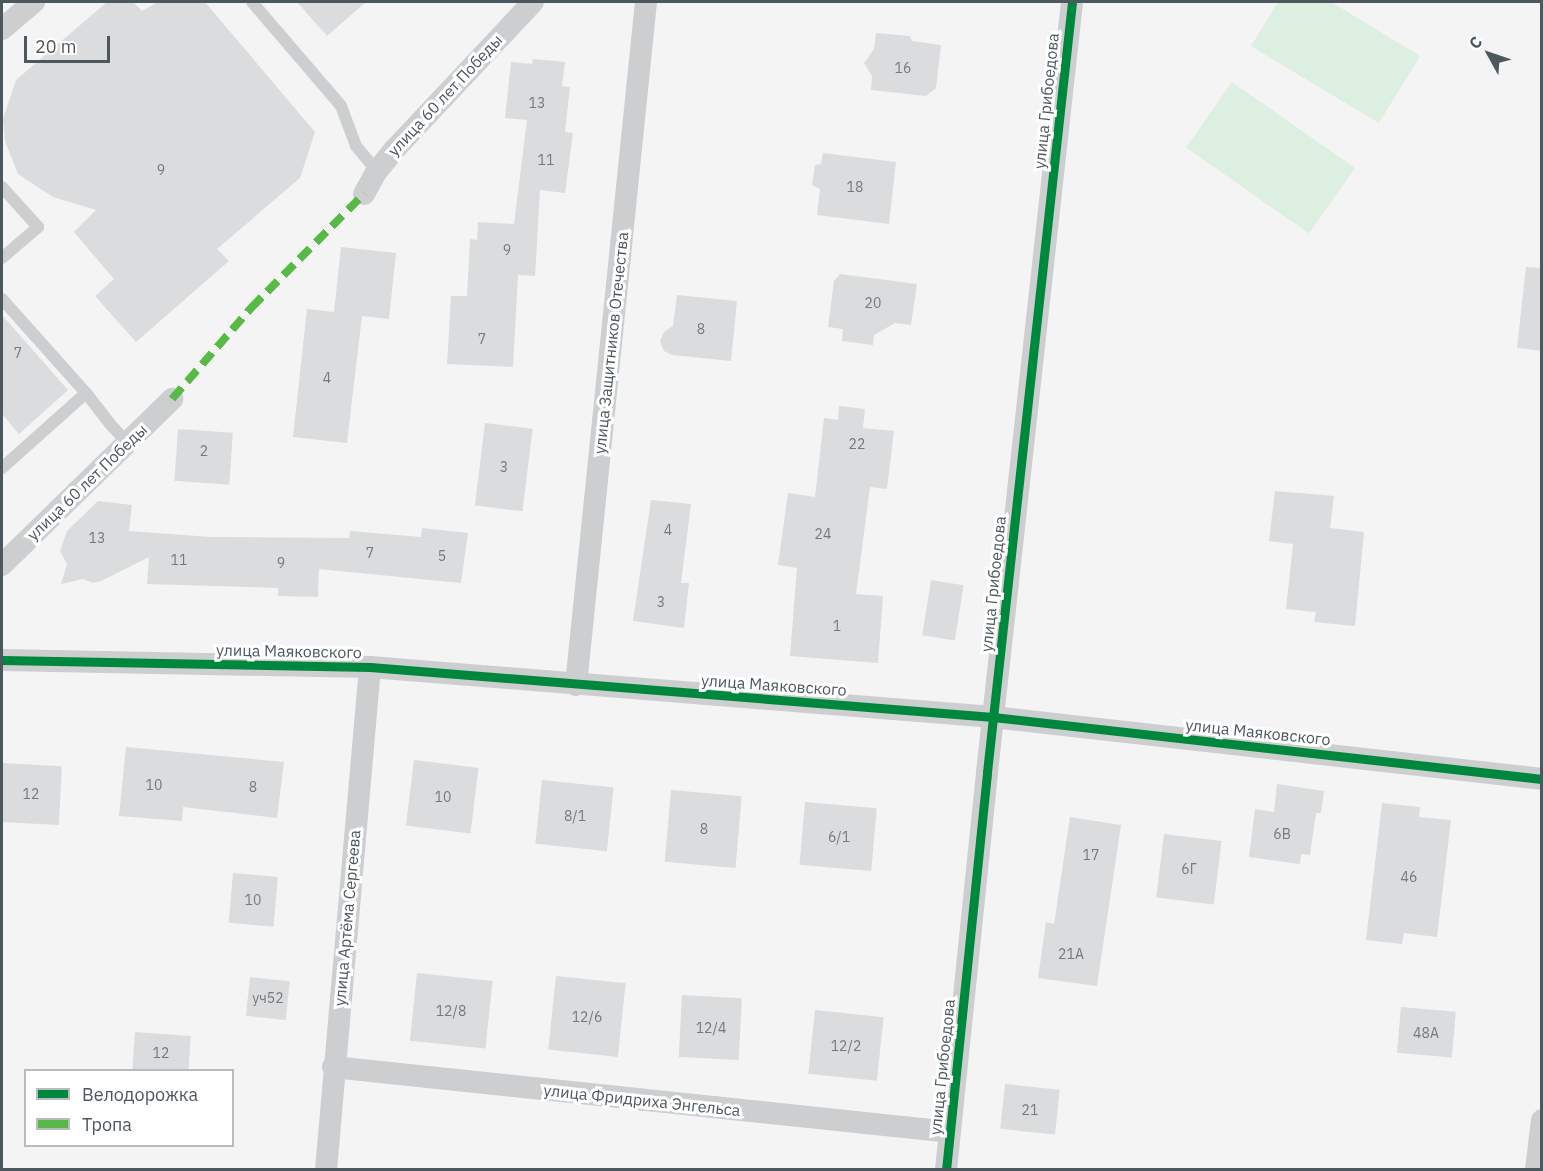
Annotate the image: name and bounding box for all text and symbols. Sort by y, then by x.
scale bar [27,24,112,62]
north arrow [1459,24,1519,84]
street label: улица 60 лет Победы [384,30,506,160]
street label: улица Грибоедова [1029,32,1063,170]
text: С [1464,32,1486,53]
text: 20 m [35,35,77,58]
house number: 16 [895,60,911,76]
house number: 13 [529,95,545,111]
house number: 11 [538,152,554,168]
house number: 9 [157,162,165,178]
house number: 18 [847,179,863,195]
street label: улица Защитников Отечества [590,231,632,455]
house number: 9 [503,242,511,258]
house number: 20 [865,295,881,311]
house number: 8 [697,321,705,337]
house number: 7 [478,331,486,347]
house number: 7 [14,345,22,361]
house number: 4 [323,370,331,386]
street label: улица 60 лет Победы [23,420,151,544]
house number: 22 [849,436,865,452]
house number: 2 [200,443,208,459]
house number: 3 [500,459,508,475]
street label: улица Грибоедова [976,515,1010,653]
house number: 4 [664,522,672,538]
house number: 24 [815,526,831,542]
house number: 13 [89,530,105,546]
house number: 7 [366,545,374,561]
house number: 5 [438,548,446,564]
house number: 11 [171,552,187,568]
house number: 9 [277,555,285,571]
house number: 3 [657,594,665,610]
house number: 1 [833,618,841,634]
street label: улица Маяковского [216,640,362,662]
street label: улица Маяковского [701,670,847,700]
street label: улица Маяковского [1184,715,1332,749]
house number: 10 [146,777,162,793]
house number: 8 [249,779,257,795]
house number: 12 [23,786,39,802]
house number: 10 [435,789,451,805]
house number: 8/1 [564,808,586,824]
house number: 8 [700,821,708,837]
house number: 6В [1273,826,1291,842]
street label: улица Артёма Сергеева [330,829,364,1007]
house number: 6/1 [828,829,850,845]
house number: 17 [1083,847,1099,863]
house number: 6Г [1181,861,1197,877]
house number: 46 [1401,869,1417,885]
house number: 10 [245,892,261,908]
house number: 21А [1058,946,1084,962]
house number: уч52 [252,990,284,1006]
street label: улица Грибоедова [925,998,959,1136]
house number: 12/8 [436,1003,466,1019]
house number: 12/6 [572,1009,602,1025]
house number: 12/4 [696,1020,726,1036]
house number: 48А [1413,1025,1439,1041]
house number: 12/2 [831,1038,861,1054]
house number: 12 [153,1045,169,1061]
legend [24,1069,234,1147]
street label: улица Фридриха Энгельса [543,1080,741,1120]
text: Велодорожка [82,1083,198,1106]
house number: 21 [1022,1102,1038,1118]
text: Тропа [82,1113,132,1136]

